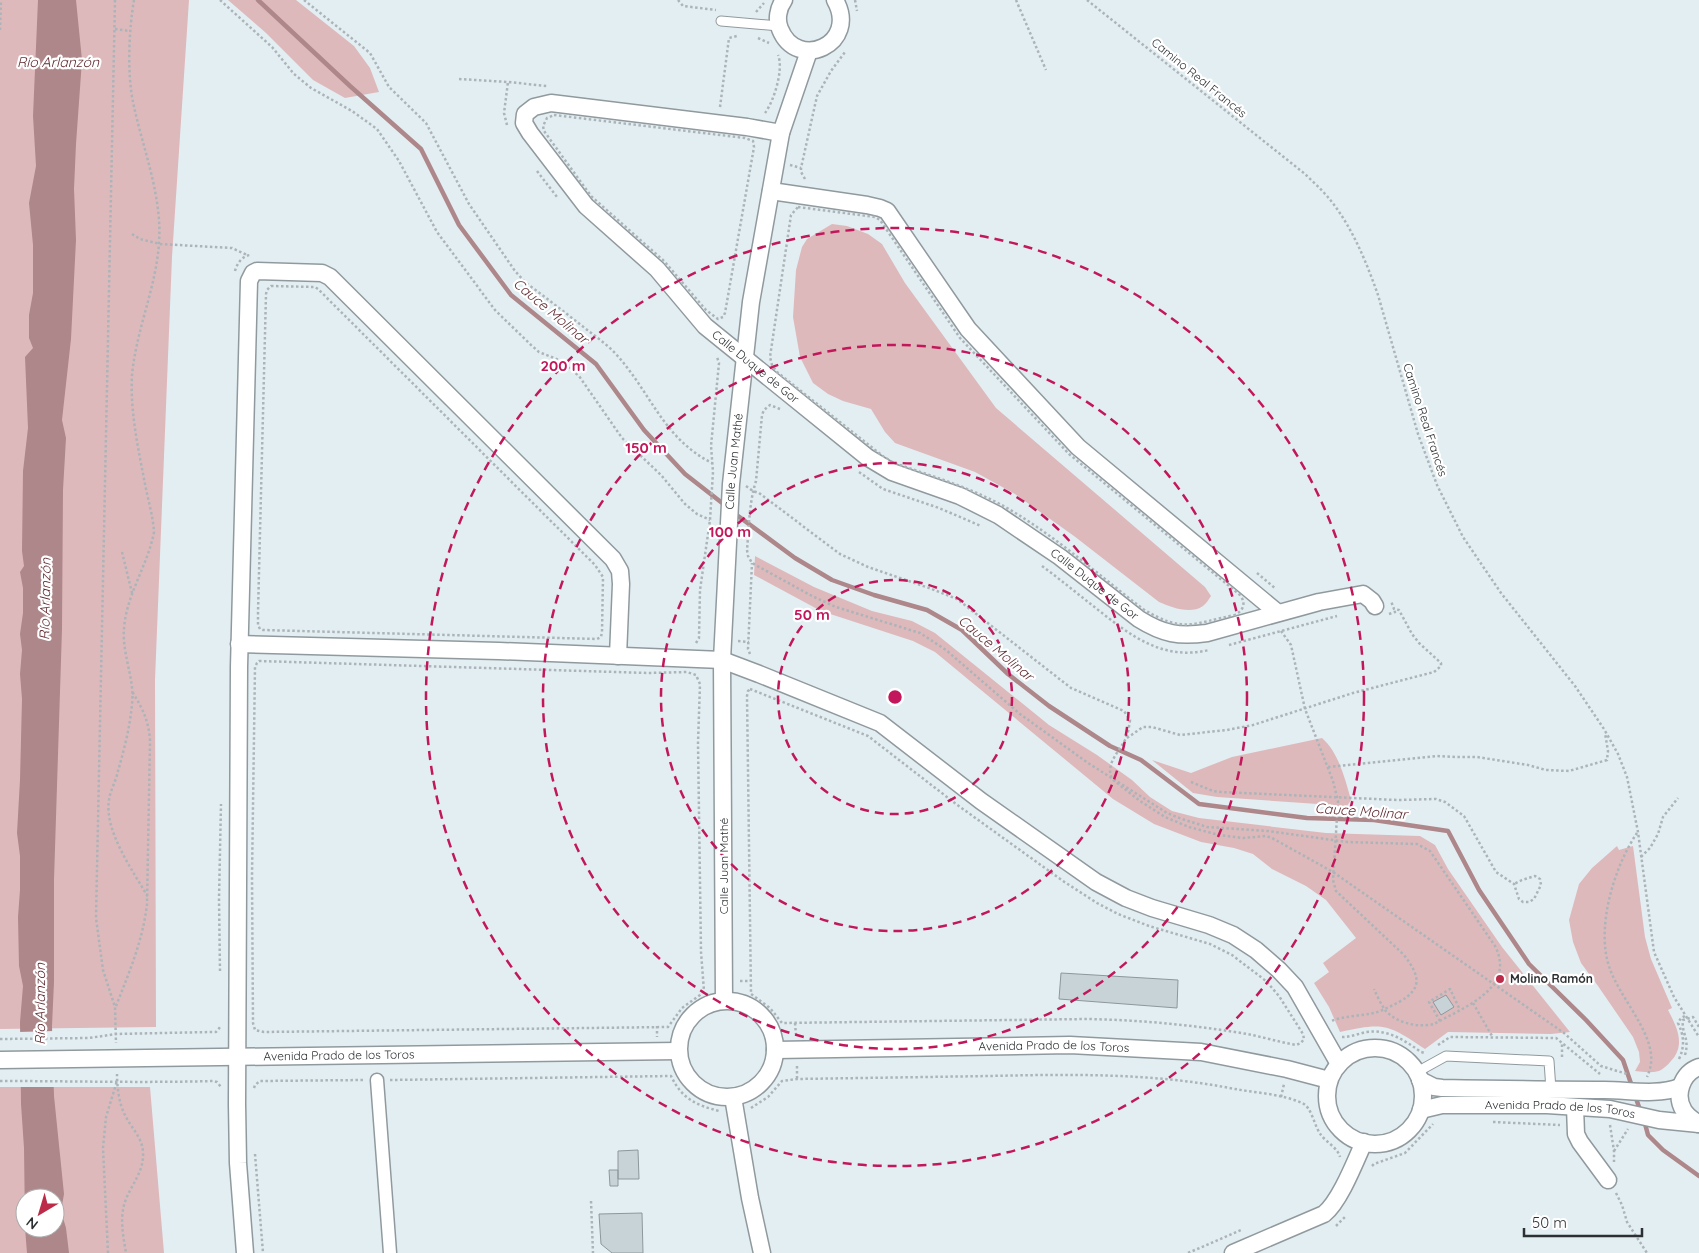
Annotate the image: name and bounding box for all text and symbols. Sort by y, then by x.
street label: Camino Real Francés [1149,35,1250,121]
water label: Río Arlanzón [17,53,100,71]
water label: Cauce Molinar [510,274,594,349]
street label: Calle Duque de Gor [709,327,803,406]
text: 200 m [541,356,586,375]
street label: Camino Real Francés [1400,361,1451,479]
street label: Calle Juan Mathé [722,412,746,510]
text: 150 m [625,438,667,457]
text: 100 m [709,522,751,541]
street label: Calle Duque de Gor [1048,545,1142,623]
water label: Río Arlanzón [35,557,55,640]
text: 50 m [794,605,830,624]
water label: Cauce Molinar [955,611,1039,686]
centre of rings [886,688,904,706]
water label: Cauce Molinar [1314,799,1409,823]
street label: Calle Juan Mathé [716,817,731,914]
water label: Río Arlanzón [31,962,49,1045]
place label: Molino Ramón [1510,971,1593,986]
marker: Molino Ramón [1494,973,1506,985]
street label: Avenida Prado de los Toros [978,1037,1130,1055]
street label: Avenida Prado de los Toros [263,1046,415,1064]
street label: Avenida Prado de los Toros [1485,1097,1637,1122]
north arrow [15,1188,65,1238]
scale bar [1524,1206,1642,1238]
text: N [22,1213,42,1234]
text: 50 m [1532,1213,1567,1232]

